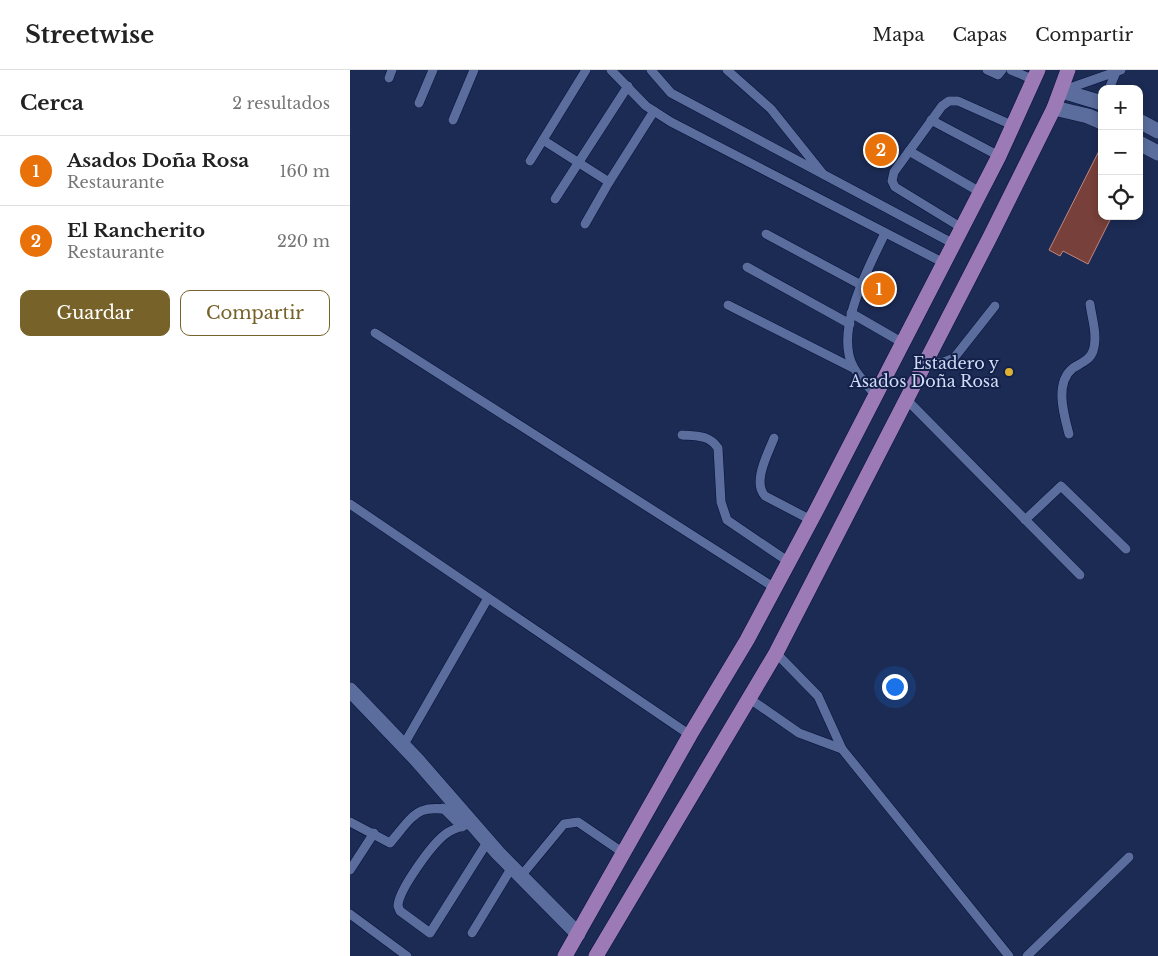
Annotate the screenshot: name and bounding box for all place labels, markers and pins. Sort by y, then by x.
pin: 2 [865,131,897,169]
pin: 1 [863,270,895,308]
place label: Estadero y Asados Doña Rosa [848,353,1000,391]
marker: Estadero y Asados Doña Rosa [1003,366,1015,378]

